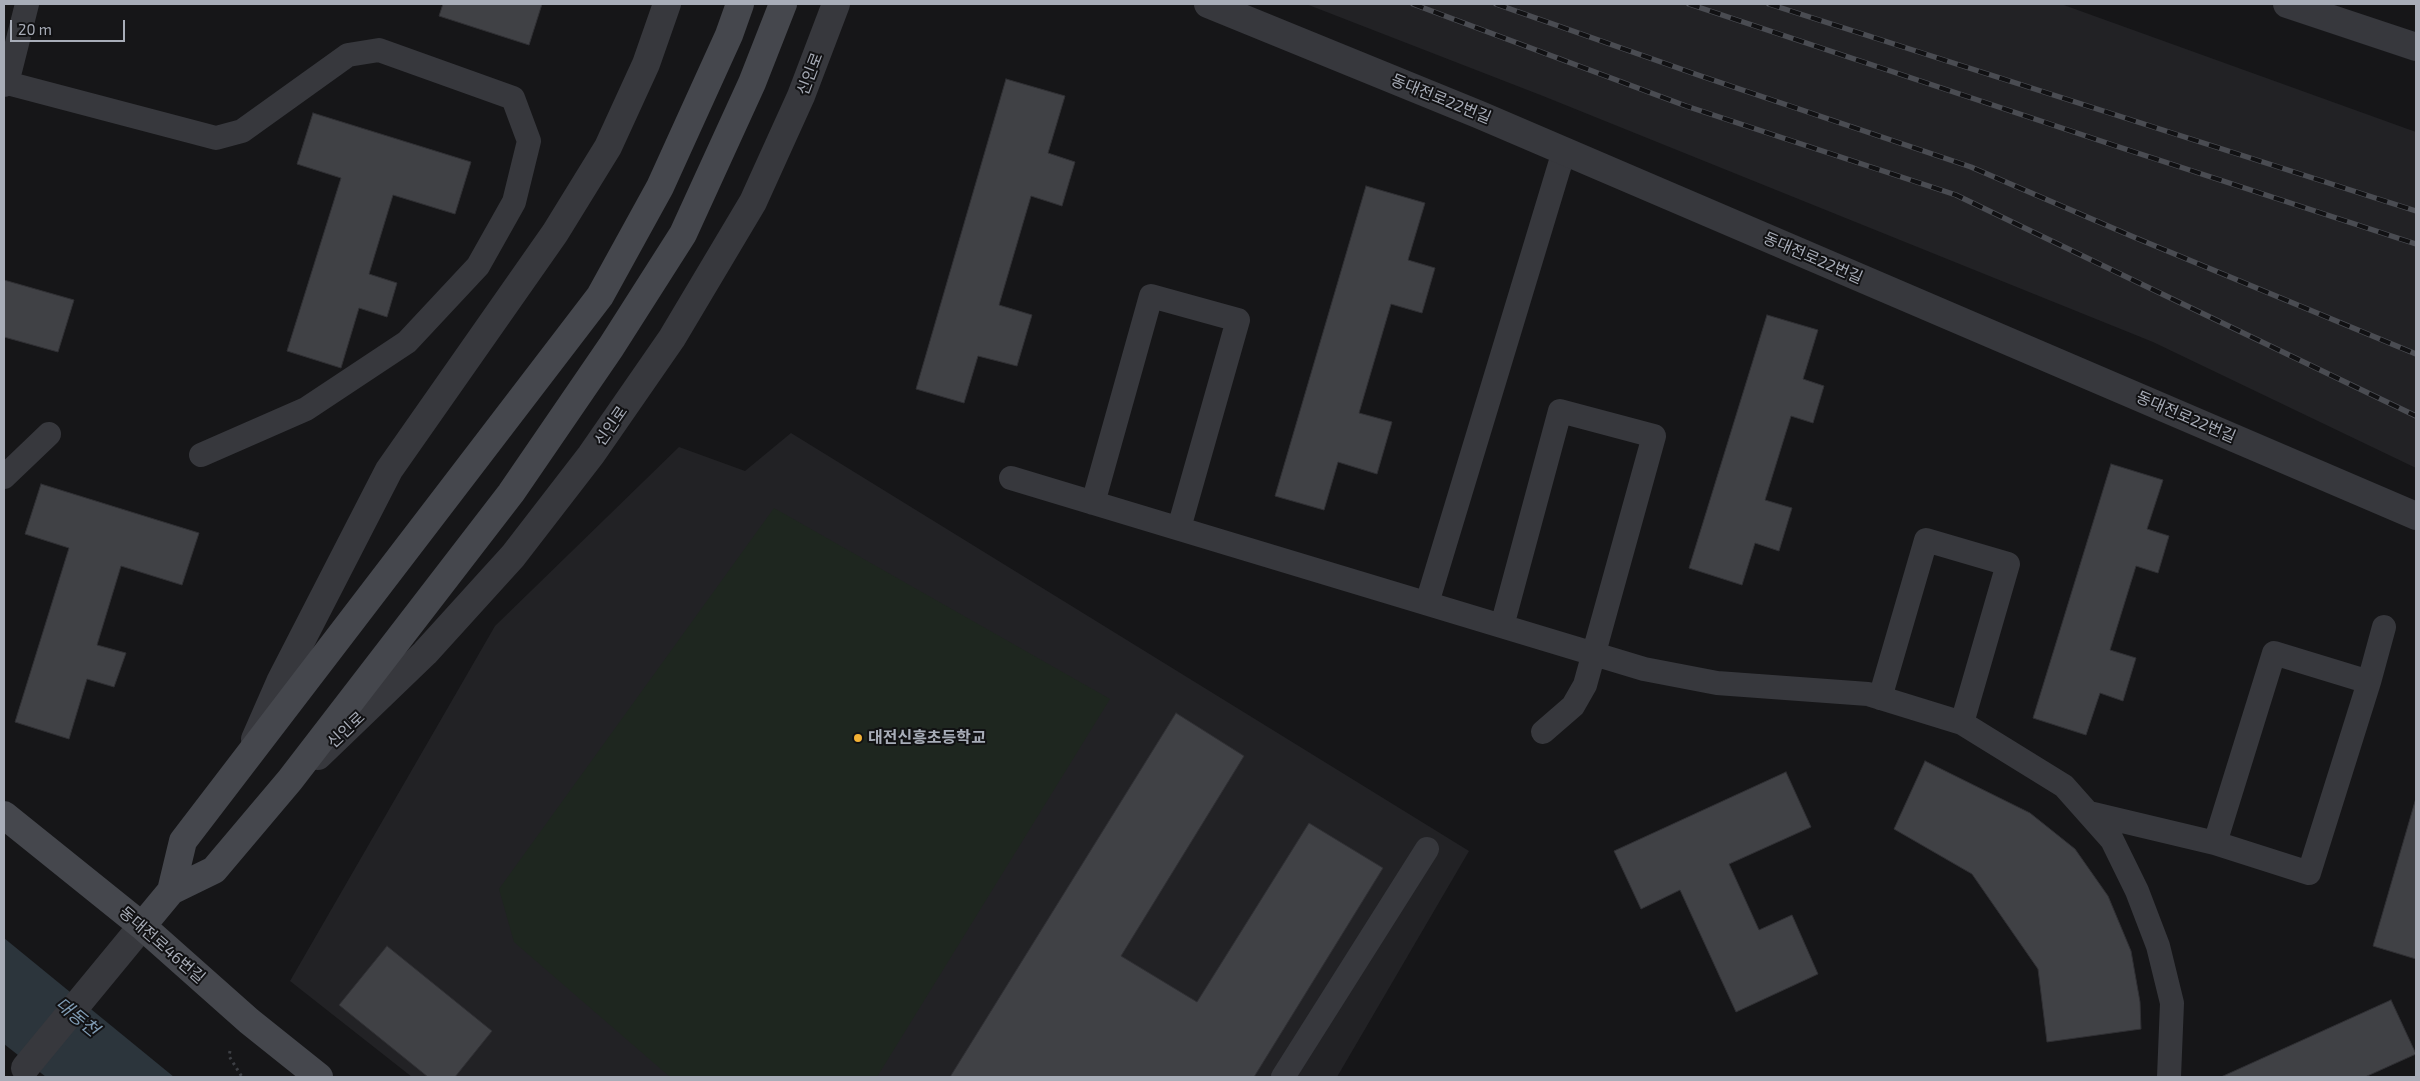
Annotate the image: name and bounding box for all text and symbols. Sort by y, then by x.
scale bar [12,10,128,42]
text: 20 m [18,20,52,38]
street label: 신인로 [793,50,827,98]
street label: 동대전로22번길 [1388,70,1494,128]
street label: 동대전로22번길 [1760,228,1866,288]
street label: 동대전로22번길 [2133,387,2239,447]
street label: 신인로 [590,402,632,450]
street label: 신인로 [323,708,369,752]
place label: 대전신흥초등학교 [868,728,986,748]
marker: 대전신흥초등학교 [852,732,864,744]
street label: 동대전로46번길 [115,903,209,987]
water label: 대동천 [51,993,103,1041]

